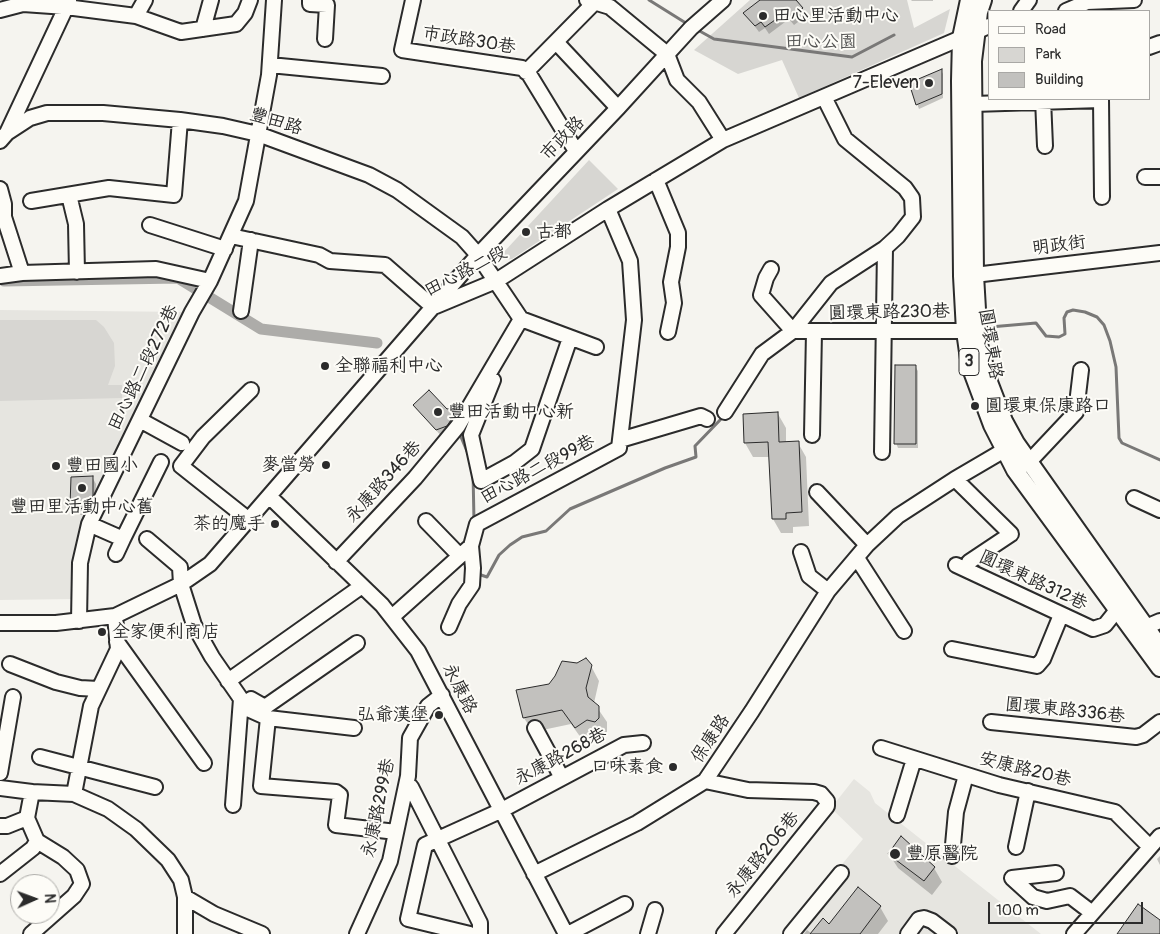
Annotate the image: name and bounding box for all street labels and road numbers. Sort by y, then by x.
street label: 市政路30巷 [421,23,517,59]
street label: 豐田路 [247,104,305,140]
street label: 市政路 [536,112,590,166]
street label: 明政街 [1031,232,1087,260]
street label: 田心路二段 [421,242,511,302]
street label: 田心路二段272巷 [104,301,184,435]
street label: 圓環東路230巷 [828,301,950,325]
street label: 圓環東路 [974,307,1006,381]
road number: 3 [959,348,979,376]
street label: 田心路二段99巷 [477,431,599,509]
street label: 永康路346巷 [342,437,426,527]
street label: 圓環東路312巷 [975,546,1091,616]
street label: 永康路 [437,660,481,718]
street label: 圓環東路336巷 [1004,694,1126,728]
street label: 保康路 [687,711,735,767]
street label: 永康路268巷 [511,724,611,790]
street label: 安康路20巷 [977,748,1073,792]
street label: 永康路299巷 [358,757,400,859]
street label: 永康路206巷 [722,807,804,903]

